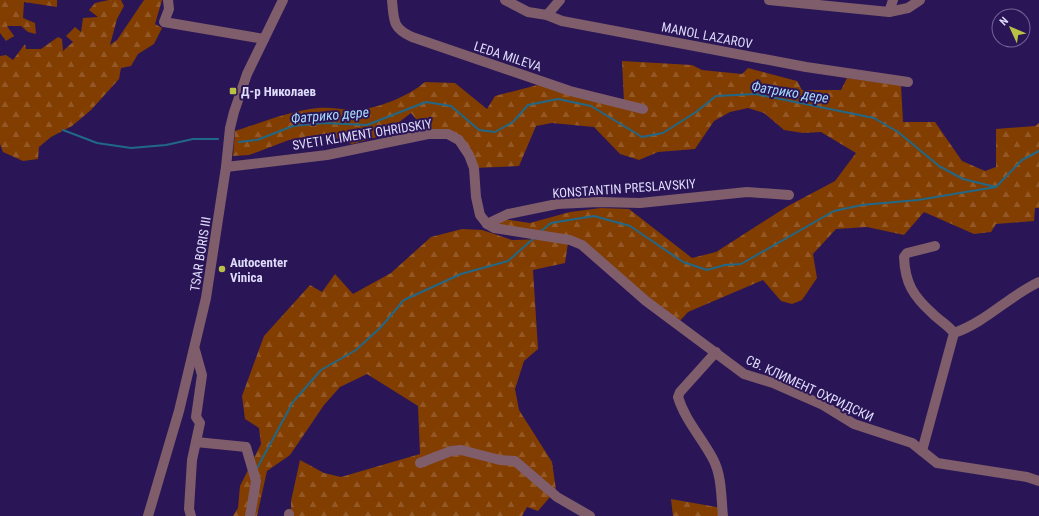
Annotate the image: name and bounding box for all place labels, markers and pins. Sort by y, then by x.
place label: Д-р Николаев [241,84,317,99]
marker: Д-р Николаев [228,86,238,96]
place label: Autocenter Vinica [230,255,288,285]
marker: Autocenter Vinica [217,264,227,274]

